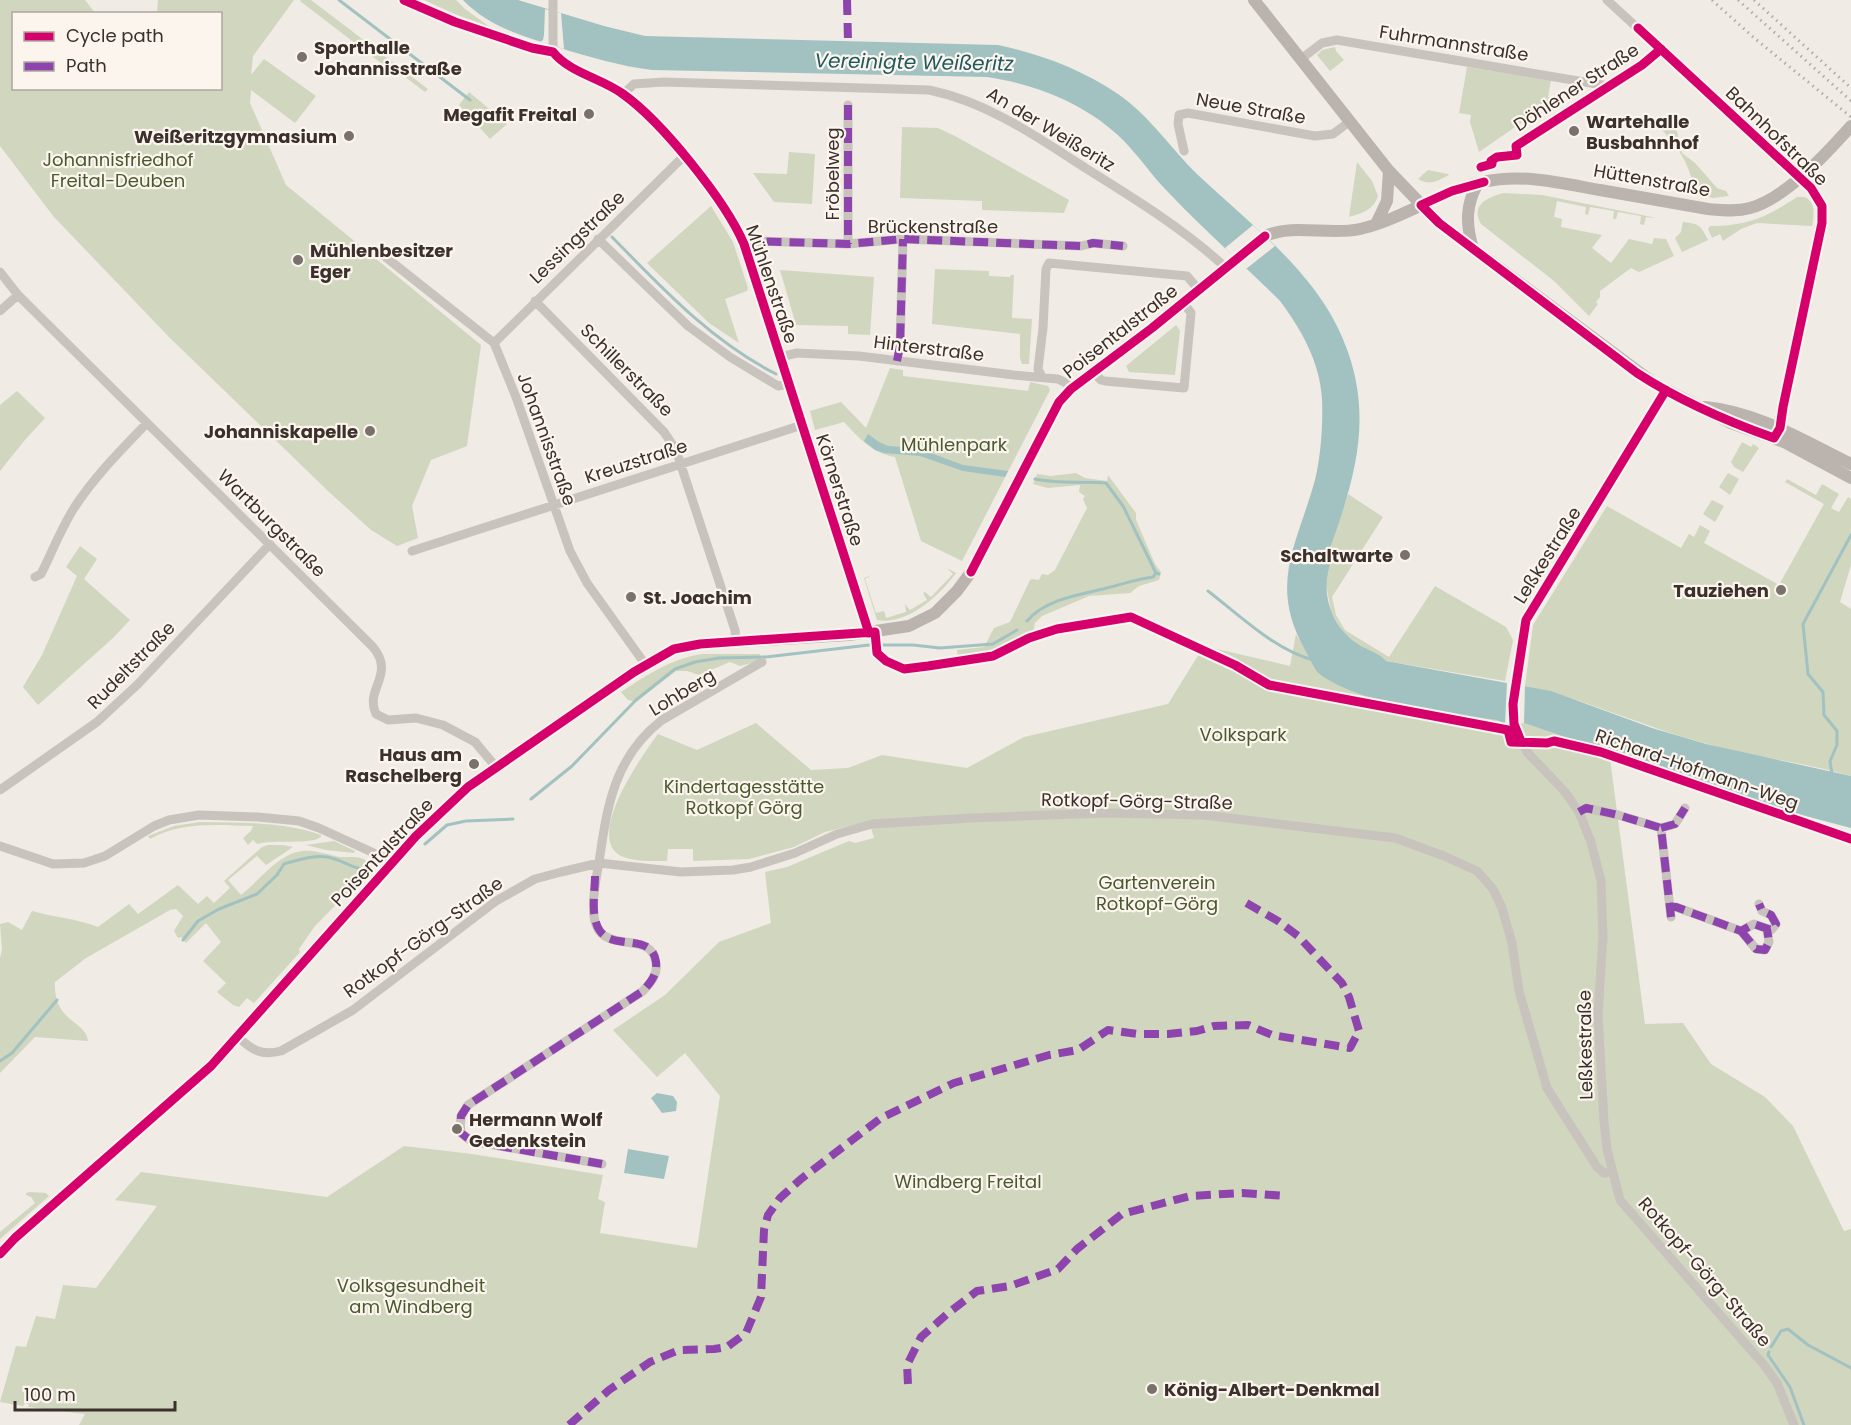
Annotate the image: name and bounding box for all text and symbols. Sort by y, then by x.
legend [12,12,222,90]
street label: Fuhrmannstraße [1378,19,1530,67]
text: Cycle path [66,23,164,48]
place label: Sporthalle Johannisstraße [314,35,462,81]
street label: Döhlener Straße [1508,37,1644,137]
water label: Vereinigte Weißeritz [814,46,1015,78]
marker: Sporthalle Johannisstraße [295,50,309,64]
text: Path [66,53,107,78]
street label: An der Weißeritz [982,81,1120,177]
street label: Bahnhofstraße [1720,81,1834,191]
street label: Neue Straße [1194,86,1308,130]
place label: Megafit Freital [443,102,577,127]
marker: Megafit Freital [582,107,596,121]
place label: Wartehalle Busbahnhof [1586,109,1699,155]
place label: Weißeritzgymnasium [134,124,337,149]
marker: Wartehalle Busbahnhof [1567,124,1581,138]
street label: Fröbelweg [820,127,845,221]
marker: Weißeritzgymnasium [342,129,356,143]
park label: Johannisfriedhof Freital-Deuben [43,147,194,193]
street label: Hüttenstraße [1592,157,1712,203]
street label: Lessingstraße [524,185,630,289]
street label: Brückenstraße [868,214,998,239]
street label: Mühlenstraße [740,221,804,347]
place label: Mühlenbesitzer Eger [310,238,453,284]
marker: Mühlenbesitzer Eger [291,253,305,267]
street label: Poisentalstraße [1057,278,1183,384]
street label: Schillerstraße [575,318,679,422]
street label: Hinterstraße [872,329,986,367]
street label: Johannisstraße [511,369,583,509]
place label: Johanniskapelle [204,419,358,444]
marker: Johanniskapelle [363,424,377,438]
street label: Körnerstraße [810,431,870,549]
park label: Mühlenpark [901,432,1008,457]
street label: Kreuzstraße [581,433,691,489]
street label: Wartburgstraße [212,463,332,583]
street label: Leßkestraße [1507,502,1587,608]
place label: Schaltwarte [1280,543,1393,568]
marker: Schaltwarte [1398,548,1412,562]
place label: Tauziehen [1673,578,1769,603]
marker: Tauziehen [1774,583,1788,597]
place label: St. Joachim [643,585,752,610]
marker: St. Joachim [624,590,638,604]
street label: Rudeltstraße [81,615,181,715]
street label: Lohberg [644,662,720,722]
park label: Volkspark [1199,722,1287,747]
street label: Richard-Hofmann-Weg [1592,722,1802,816]
place label: Haus am Raschelberg [345,742,462,788]
marker: Haus am Raschelberg [467,757,481,771]
park label: Kindertagesstätte Rotkopf Görg [664,774,824,820]
street label: Rotkopf-Görg-Straße [1041,787,1233,815]
street label: Poisentalstraße [325,792,439,912]
park label: Gartenverein Rotkopf-Görg [1096,870,1218,916]
street label: Rotkopf-Görg-Straße [338,871,508,1003]
street label: Leßkestraße [1572,990,1598,1100]
place label: Hermann Wolf Gedenkstein [469,1107,603,1153]
marker: Hermann Wolf Gedenkstein [450,1122,464,1136]
park label: Windberg Freital [894,1169,1042,1194]
street label: Rotkopf-Görg-Straße [1633,1192,1777,1352]
park label: Volksgesundheit am Windberg [337,1273,485,1319]
scale bar [15,1374,176,1412]
place label: König-Albert-Denkmal [1164,1377,1379,1402]
text: 100 m [24,1382,76,1407]
marker: König-Albert-Denkmal [1145,1382,1159,1396]

